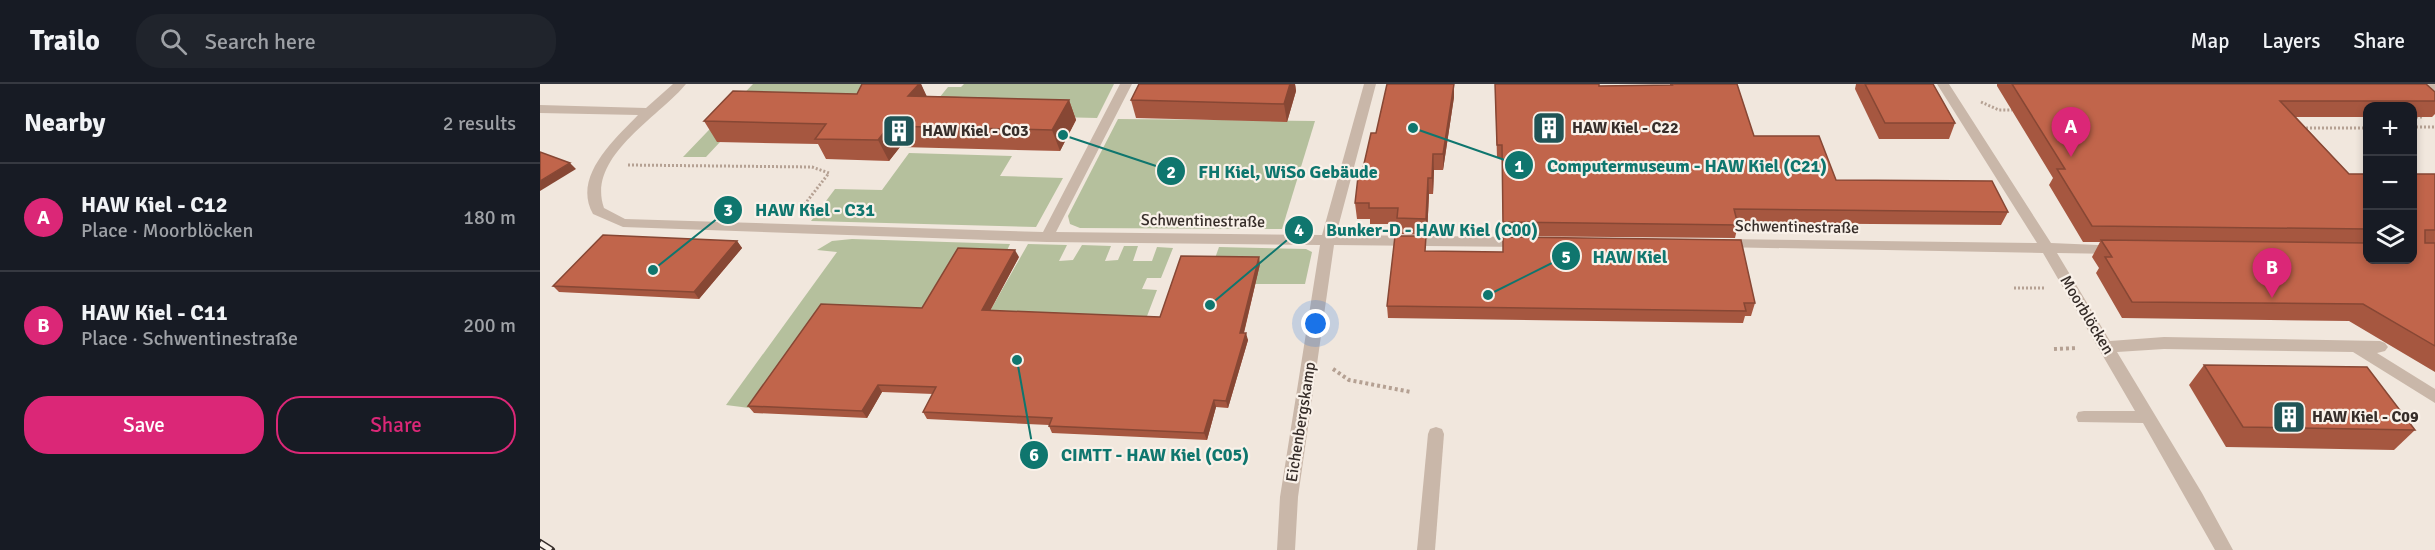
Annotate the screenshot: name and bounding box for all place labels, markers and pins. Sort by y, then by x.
pin: A [2052,107,2090,157]
building icon: HAW Kiel - C22 [1531,110,1567,146]
building icon: HAW Kiel - C03 [881,113,917,149]
place label: HAW Kiel - C22 [1572,118,1679,138]
place label: HAW Kiel - C03 [922,121,1029,141]
callout: Computermuseum - HAW Kiel (C21) [1504,147,1839,183]
callout: FH Kiel, WiSo Gebäude [1156,153,1389,189]
callout: HAW Kiel - C31 [713,192,887,228]
callout: Bunker-D - HAW Kiel (C00) [1284,212,1550,248]
callout: HAW Kiel [1551,238,1680,274]
pin: B [2252,248,2292,298]
building icon: HAW Kiel - C09 [2271,399,2307,435]
place label: HAW Kiel - C09 [2312,407,2419,427]
callout: CIMTT - HAW Kiel (C05) [1019,437,1261,473]

